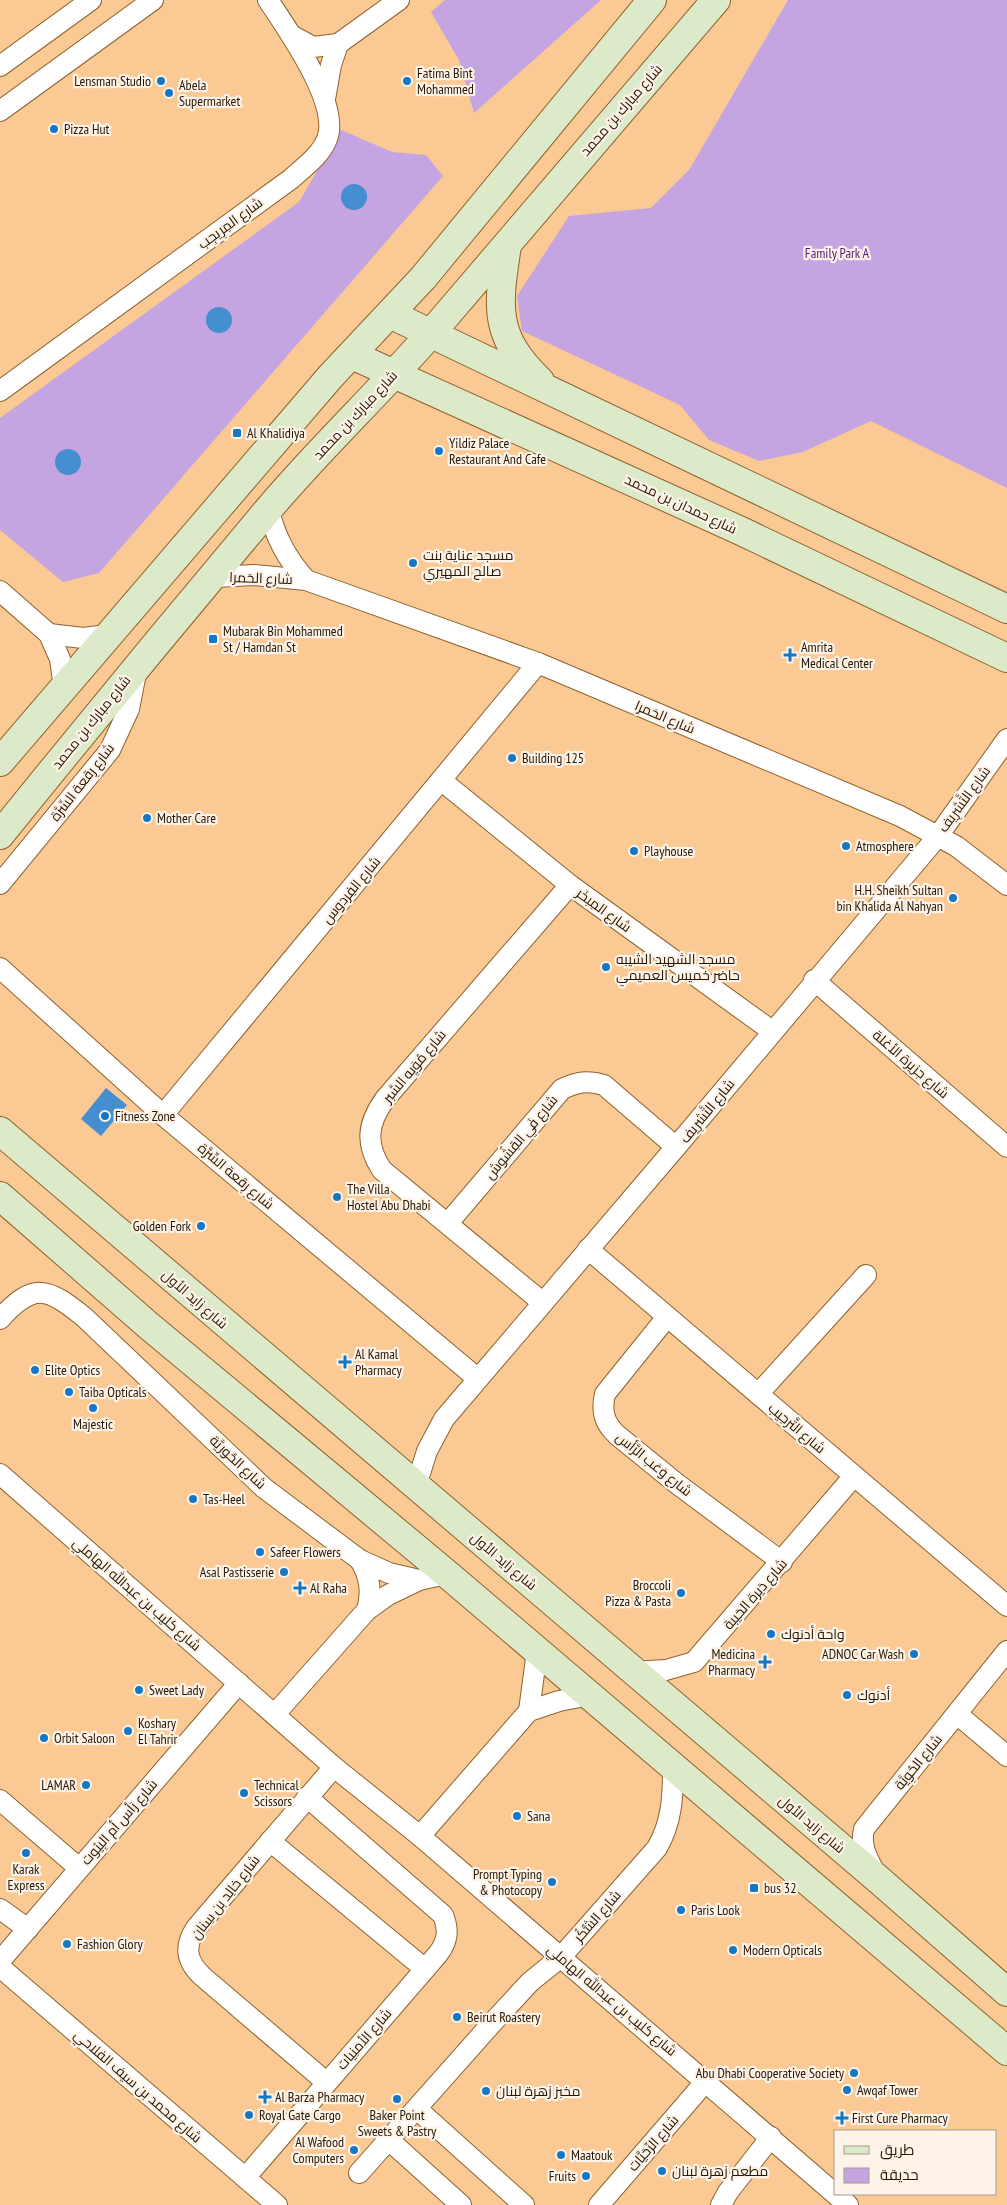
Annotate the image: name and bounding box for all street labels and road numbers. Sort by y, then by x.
street label: شارع مبارك بن محمد [576,60,666,160]
street label: شارع المِرِيجِب [194,193,267,253]
street label: شارع مبارك بن محمد [309,367,401,463]
street label: شارع حمدان بن محمد [622,470,740,538]
street label: شارع الحَمرا [229,568,293,588]
street label: شارع مبارك بن محمد [48,671,134,773]
street label: شارع الحَمرا [632,696,698,738]
street label: شارع رِقعة السِّرَّة [46,739,119,825]
street label: شارع التَّشرِيف [933,762,995,836]
street label: شارع الفِردوس [318,853,384,927]
street label: شارع المِبخَر [572,883,635,936]
street label: شارع مُوَيِه السَّبر [378,1026,450,1107]
street label: شارع جزيرة الأغلة [869,1026,953,1102]
street label: شارع التَّشرِيف [675,1075,739,1147]
street label: شارع فَي القِشُوش [480,1091,564,1185]
street label: شارع رِقعة السِّرَّة [194,1139,278,1214]
street label: شارع زايد الأول [158,1265,232,1333]
street label: شارع التَّرحِيب [765,1398,830,1457]
street label: شارع وَعَب الرَّأس [612,1428,696,1500]
street label: شارع الحُوريَّة [206,1431,270,1493]
street label: شارع زايد الأول [467,1528,541,1594]
street label: شارع كليب بن عبدالله الهاملي [67,1533,205,1657]
street label: شارع دَيرة الحَيبة [719,1555,791,1633]
street label: شارع الحُوِيَّة [890,1731,947,1794]
street label: شارع رَأس أم البِيُوت [77,1775,162,1869]
street label: شارع زايد الأول [775,1791,849,1857]
street label: شارع خالِد بن سِنان [187,1851,263,1943]
street label: شارع الشُّكُر [569,1886,625,1946]
street label: شارع كليب بن عبدالله الهاملي [541,1940,681,2062]
street label: شارع الأمنِيات [333,2005,395,2073]
street label: شارع محمد بن سيف الفلاحي [68,2026,206,2149]
street label: شارع الرِّحَيَّات [624,2111,682,2175]

